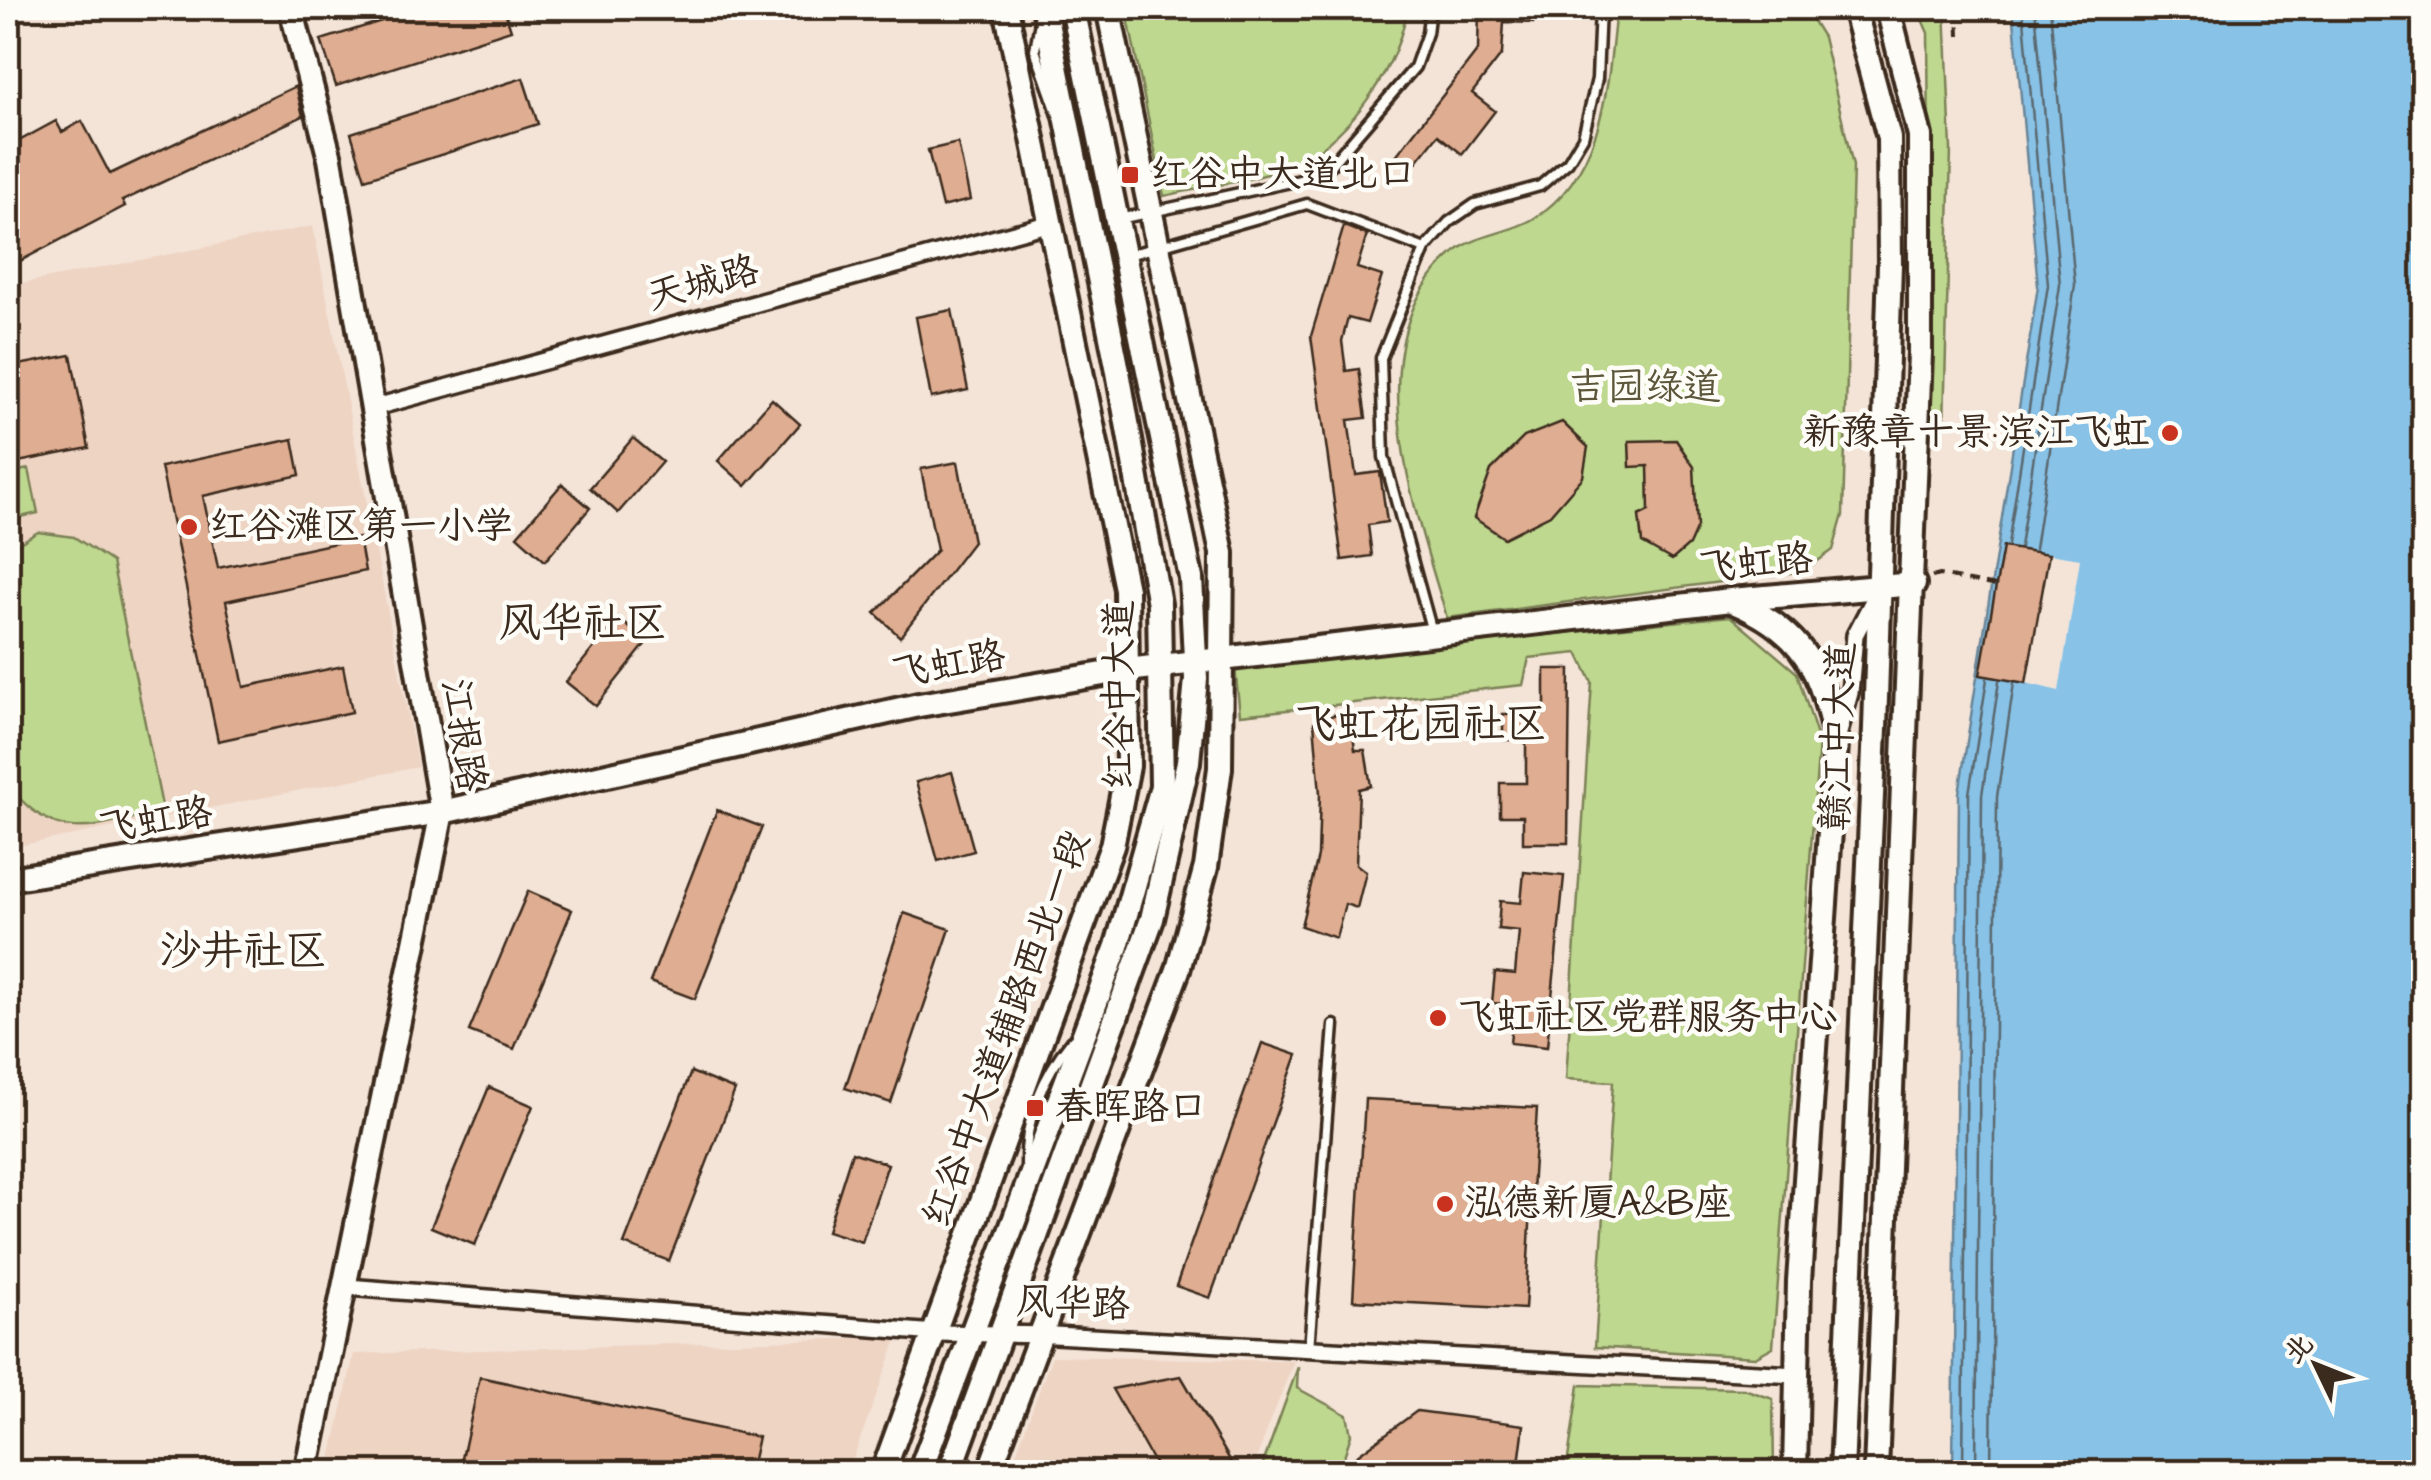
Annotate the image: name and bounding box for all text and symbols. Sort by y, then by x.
place label: 红谷中大道北口 [1150,149,1416,201]
marker: 红谷中大道北口 [1119,164,1141,186]
street label: 天城路 [641,244,765,324]
park label: 吉园绿道 [1569,362,1721,414]
place label: 新豫章十景·滨江飞虹 [1803,407,2150,459]
marker: 新豫章十景·滨江飞虹 [2159,422,2181,444]
place label: 红谷滩区第一小学 [209,501,513,553]
marker: 红谷滩区第一小学 [178,516,200,538]
street label: 飞虹路 [1697,533,1815,595]
district label: 风华社区 [499,595,667,653]
street label: 红谷中大道 [1094,600,1146,790]
street label: 飞虹路 [888,629,1010,701]
street label: 赣江中大道 [1810,641,1868,833]
street label: 江报路 [428,675,498,795]
district label: 飞虹花园社区 [1295,696,1547,754]
street label: 飞虹路 [96,786,216,856]
street label: 红谷中大道辅路西北一段 [911,824,1103,1234]
district label: 沙井社区 [159,923,327,981]
place label: 飞虹社区党群服务中心 [1458,992,1838,1044]
marker: 飞虹社区党群服务中心 [1427,1007,1449,1029]
place label: 春晖路口 [1055,1082,1207,1134]
marker: 春晖路口 [1024,1097,1046,1119]
place label: 泓德新厦A&B座 [1465,1178,1732,1230]
marker: 泓德新厦A&B座 [1434,1193,1456,1215]
street label: 风华路 [1015,1276,1131,1332]
north arrow [2266,1315,2366,1415]
text: 北 [2275,1325,2323,1373]

